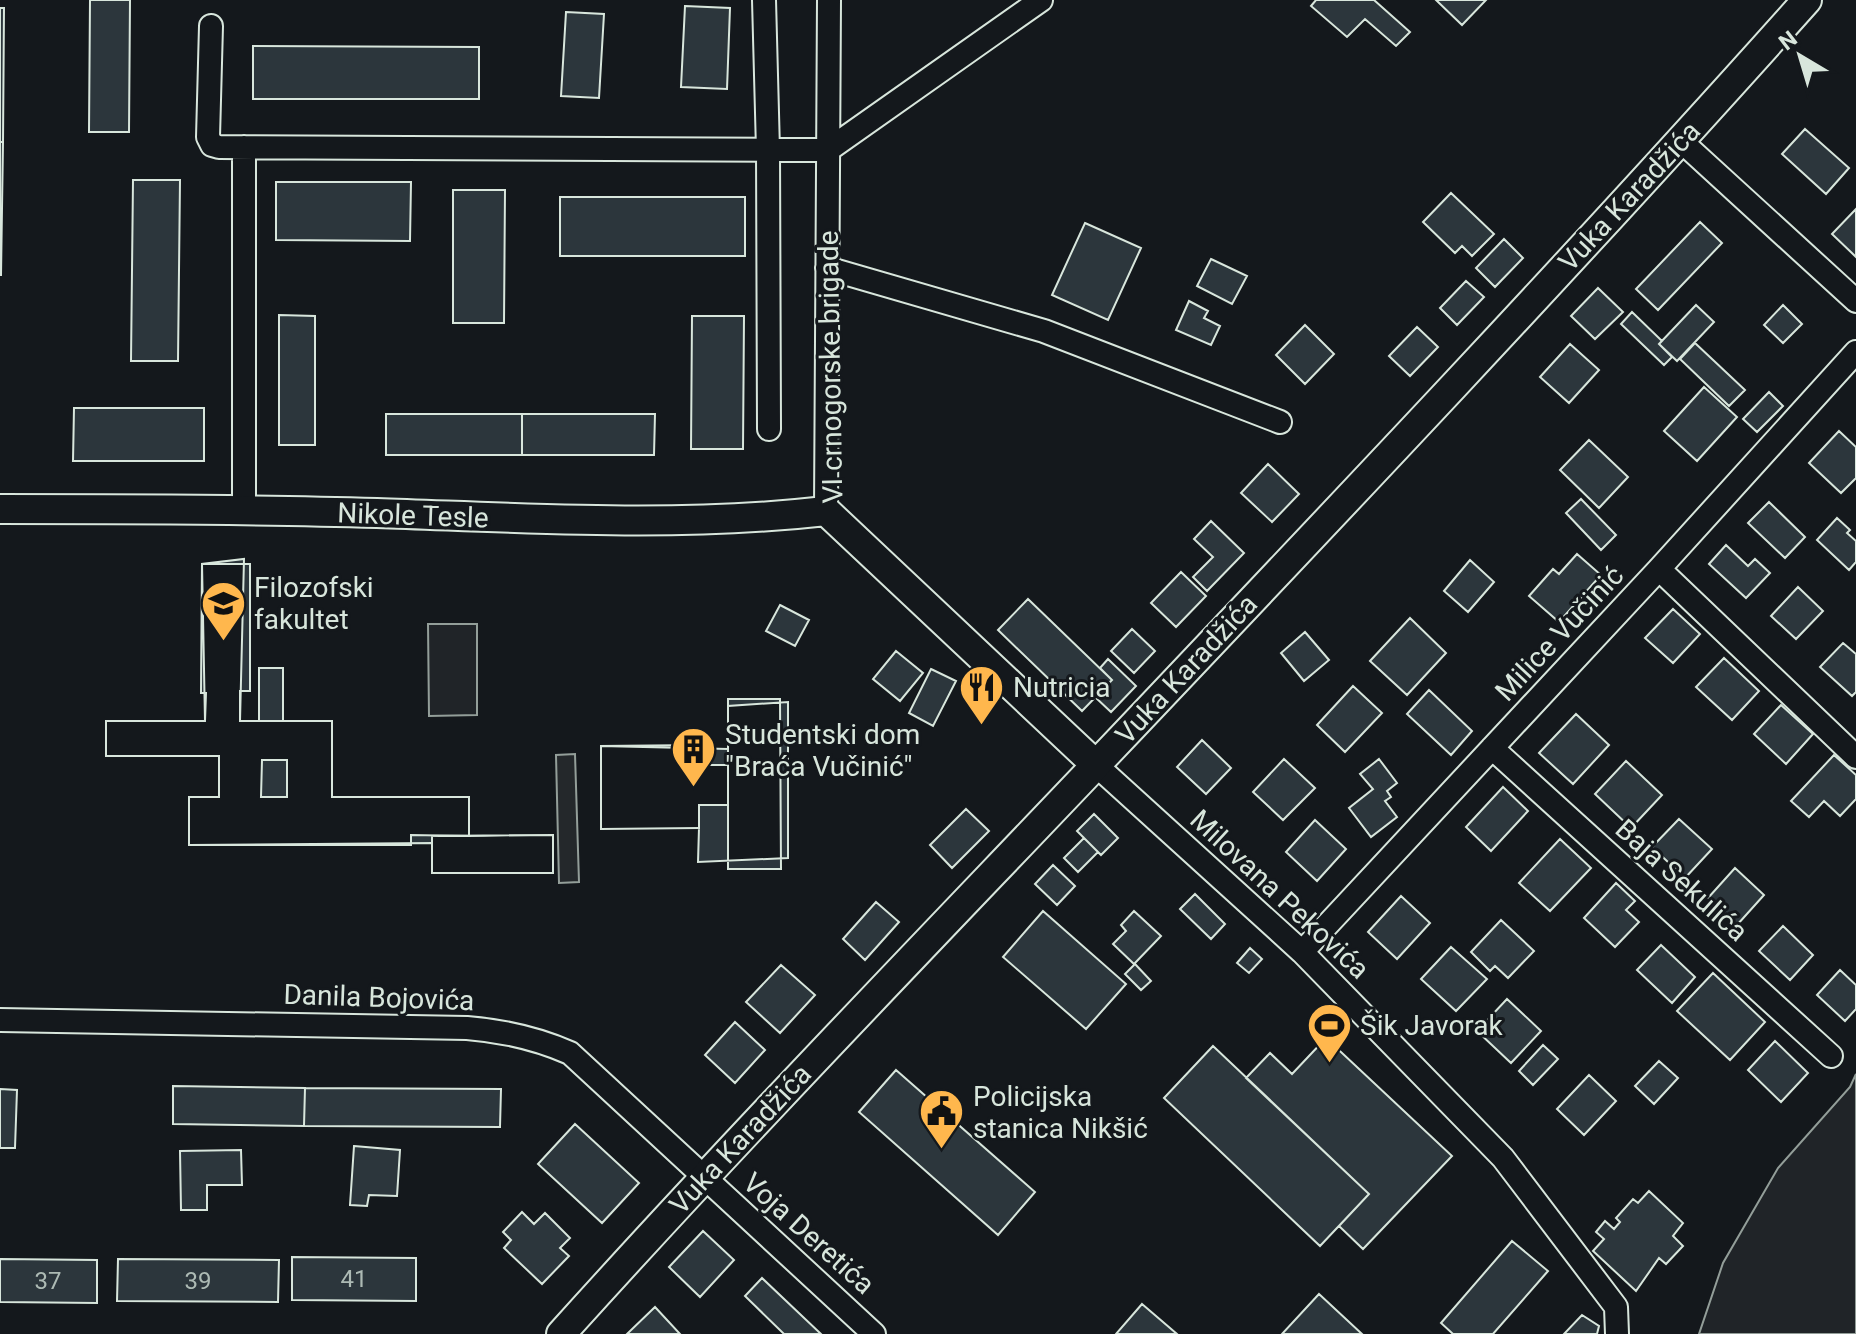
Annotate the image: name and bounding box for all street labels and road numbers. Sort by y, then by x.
street label: Vuka Karadžića [1552,115,1707,278]
street label: VI crnogorske brigade [812,230,849,504]
street label: Nikole Tesle [337,496,489,535]
street label: Milice Vučinić [1488,559,1630,708]
street label: Vuka Karadžića [1109,588,1264,751]
street label: Milovana Pekovića [1183,803,1376,986]
street label: Baja Sekulića [1609,813,1754,948]
street label: Danila Bojovića [283,978,475,1017]
street label: Vuka Karadžića [663,1058,818,1221]
street label: Voja Deretića [736,1166,881,1301]

